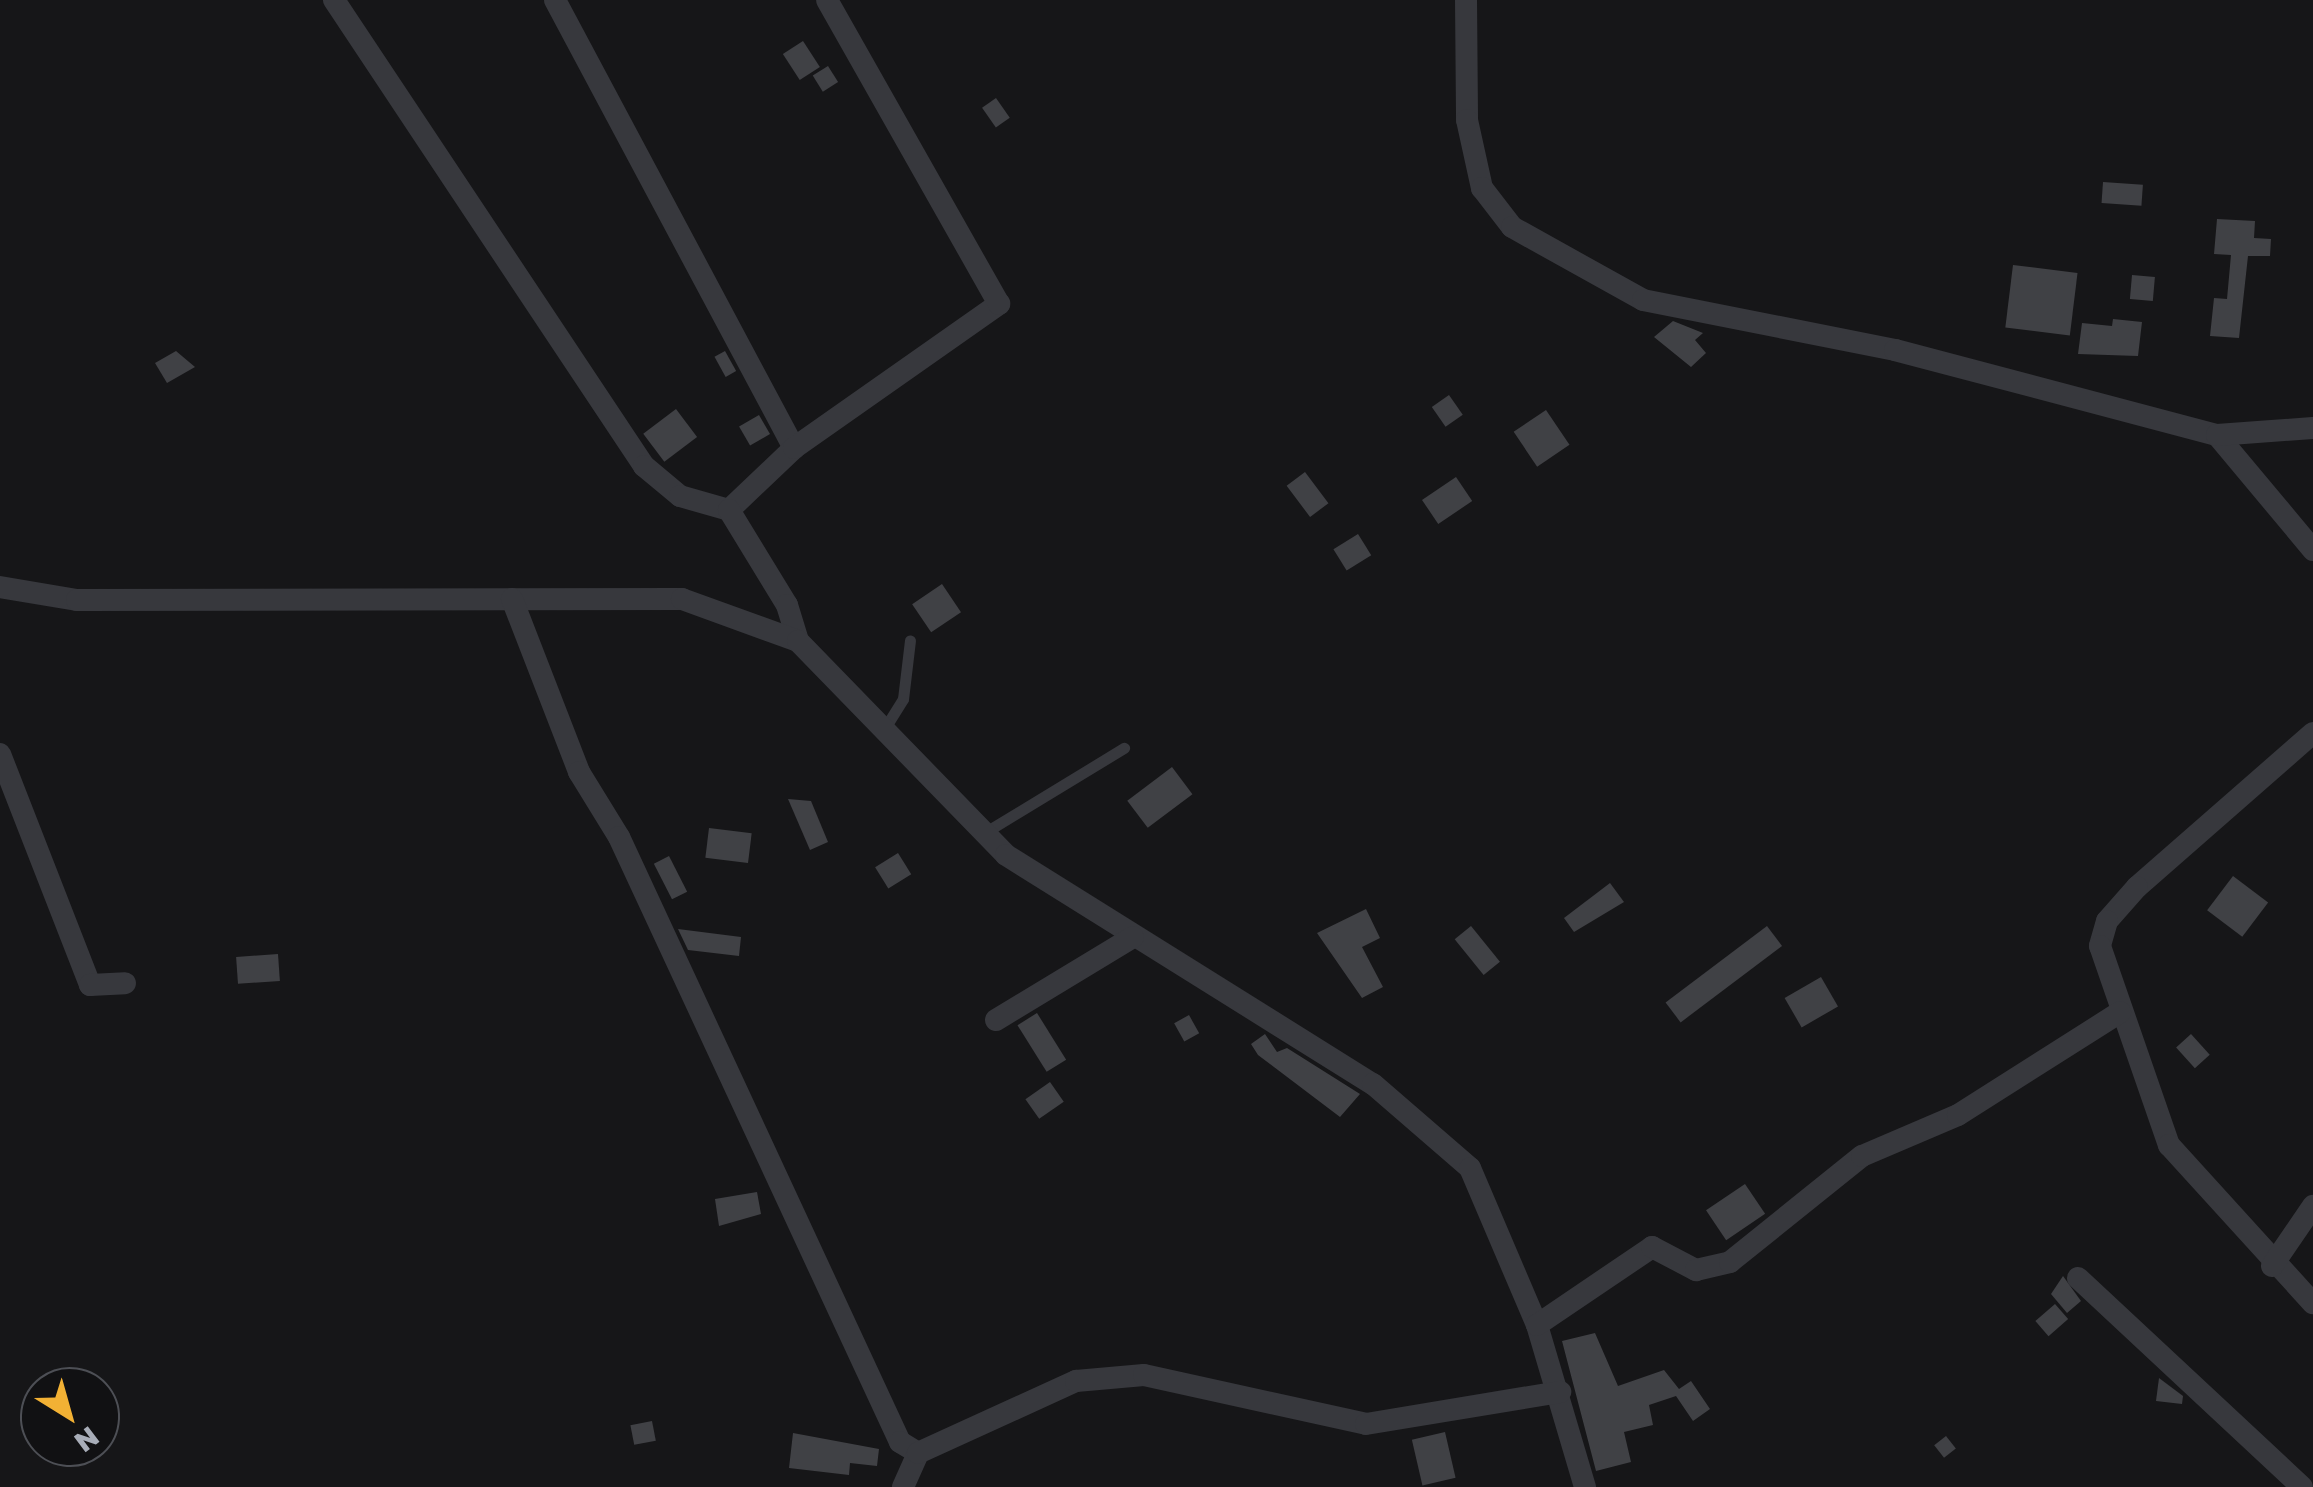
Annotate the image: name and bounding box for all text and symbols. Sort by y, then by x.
north arrow [20,1367,120,1467]
text: N [69,1420,106,1459]

